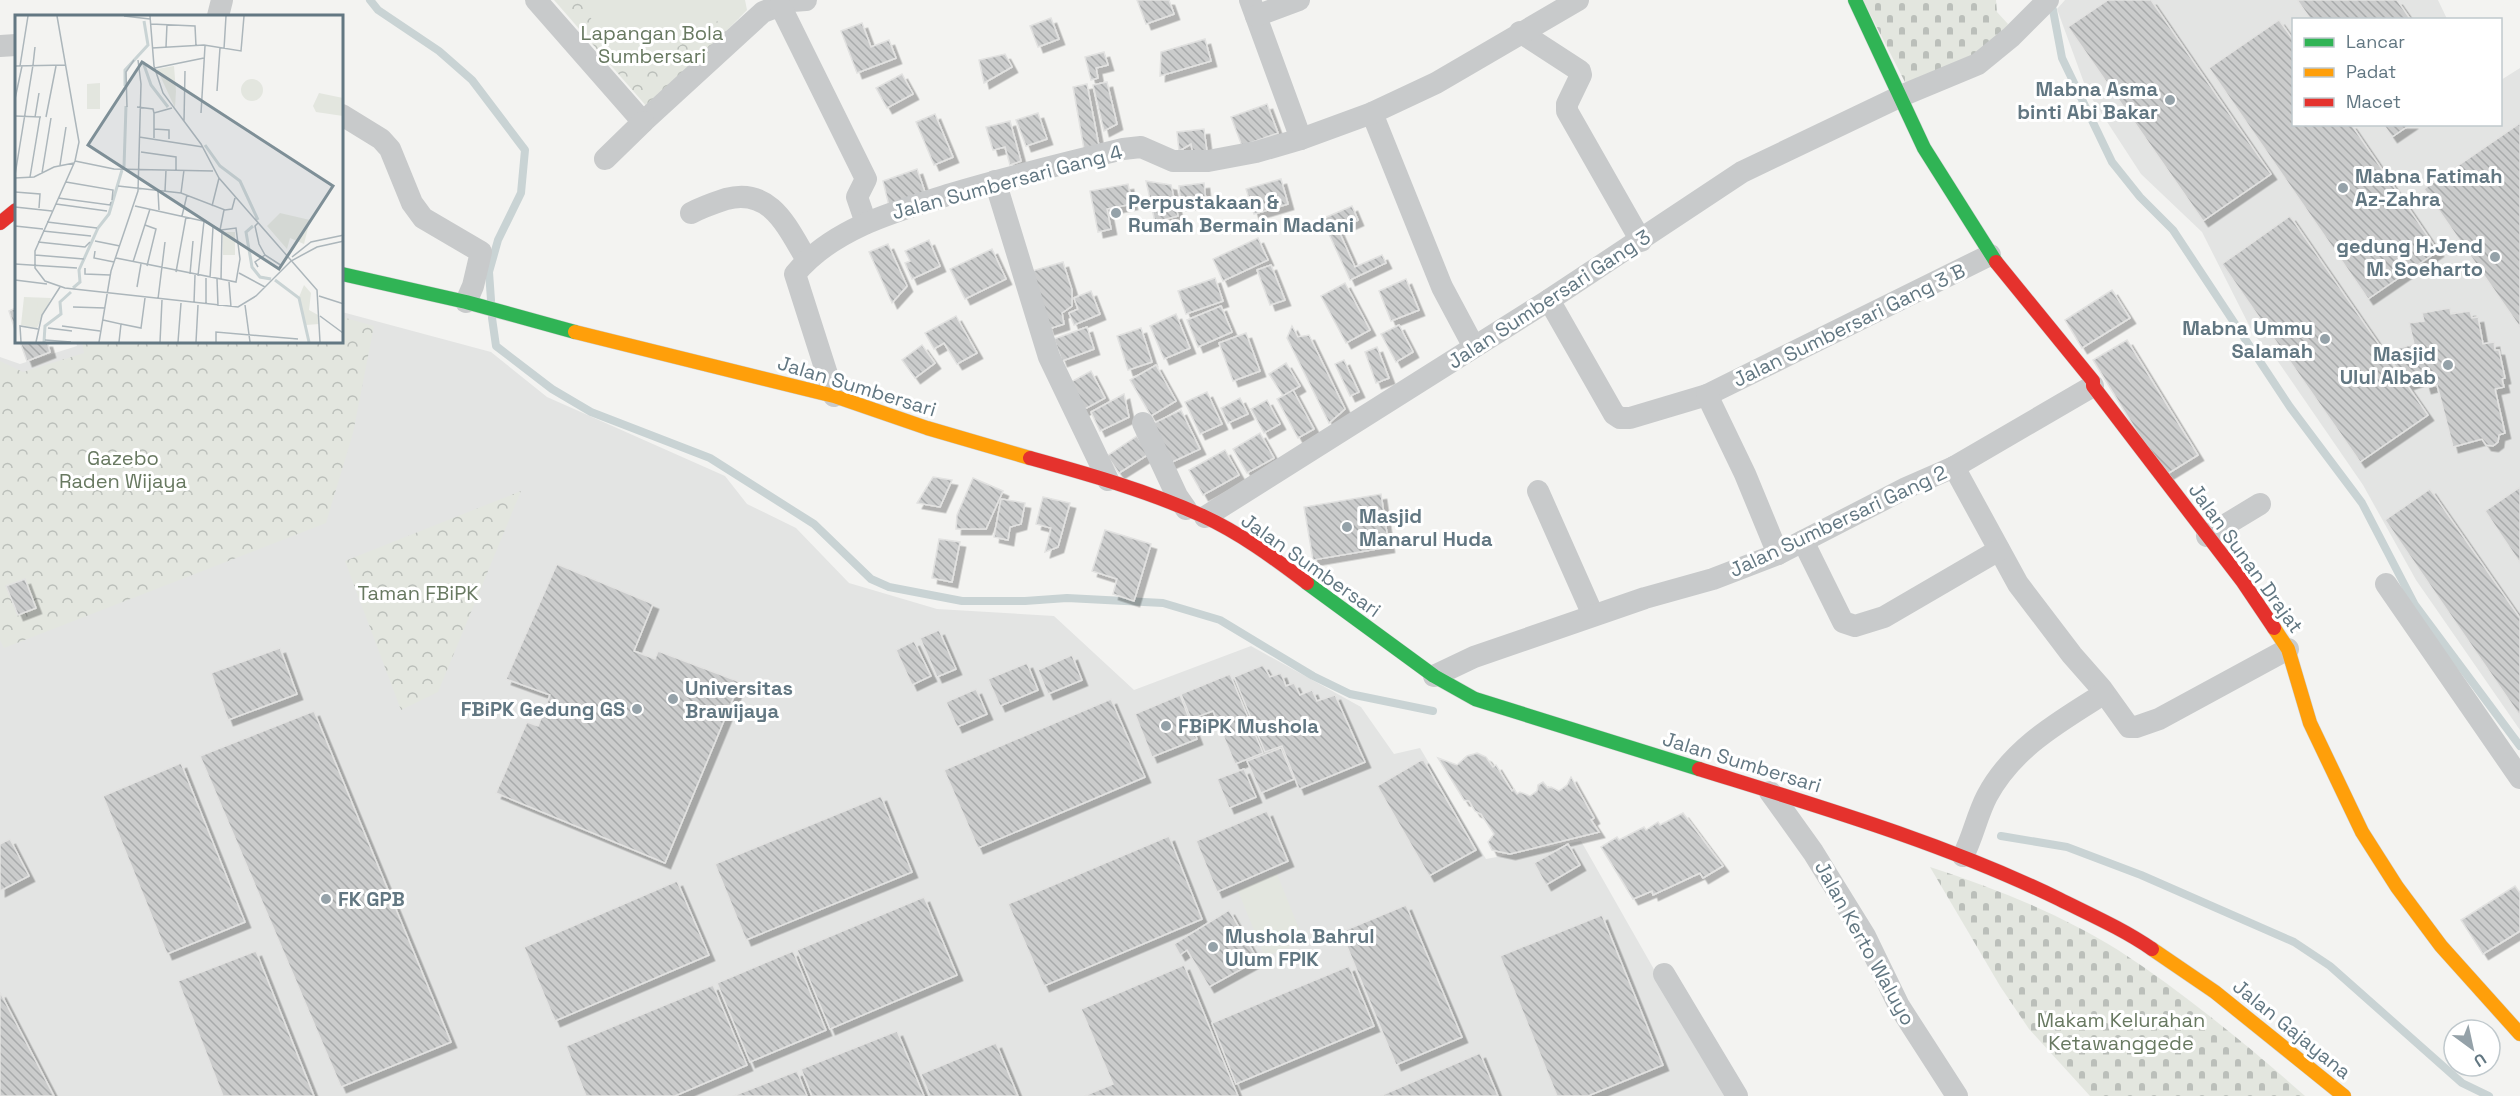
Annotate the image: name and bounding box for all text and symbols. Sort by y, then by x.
inset map [15,15,344,344]
legend [2292,18,2502,126]
park label: Lapangan Bola Sumbersari [581,20,723,69]
text: Lancar [2346,30,2405,53]
text: Padat [2346,60,2396,83]
place label: Mabna Asma binti Abi Bakar [2017,76,2158,125]
text: Macet [2346,90,2401,113]
marker: Mabna Asma binti Abi Bakar [2163,93,2177,107]
street label: Jalan Sumbersari Gang 4 [889,139,1125,225]
place label: Mabna Fatimah Az-Zahra [2355,163,2503,212]
marker: Mabna Fatimah Az-Zahra [2336,181,2350,195]
place label: Perpustakaan & Rumah Bermain Madani [1128,189,1354,238]
marker: Perpustakaan & Rumah Bermain Madani [1109,206,1123,220]
street label: Jalan Sumbersari Gang 3 [1443,224,1655,374]
place label: gedung H.Jend M. Soeharto [2336,233,2483,282]
marker: gedung H.Jend M. Soeharto [2488,250,2502,264]
street label: Jalan Sumbersari Gang 3 B [1729,257,1969,393]
place label: Mabna Ummu Salamah [2182,315,2313,364]
marker: Mabna Ummu Salamah [2318,332,2332,346]
place label: Masjid Ulul Albab [2340,341,2436,390]
street label: Jalan Sumbersari [774,349,940,423]
marker: Masjid Ulul Albab [2441,358,2455,372]
park label: Gazebo Raden Wijaya [59,445,187,494]
street label: Jalan Sumbersari Gang 2 [1725,459,1951,583]
street label: Jalan Sunan Drajat [2183,478,2309,638]
place label: Masjid Manarul Huda [1359,503,1493,552]
street label: Jalan Sumbersari [1236,507,1386,623]
marker: Masjid Manarul Huda [1340,520,1354,534]
park label: Taman FBiPK [358,580,478,606]
place label: Universitas Brawijaya [685,675,793,724]
marker: Universitas Brawijaya [666,692,680,706]
place label: FBiPK Gedung GS [461,696,625,722]
marker: FBiPK Gedung GS [630,702,644,716]
place label: FBiPK Mushola [1178,713,1319,739]
marker: FBiPK Mushola [1159,719,1173,733]
street label: Jalan Sumbersari [1659,725,1825,799]
street label: Jalan Kerto Waluyo [1809,856,1921,1030]
place label: FK GPB [338,886,405,912]
marker: FK GPB [319,892,333,906]
place label: Mushola Bahrul Ulum FPIK [1225,923,1375,972]
marker: Mushola Bahrul Ulum FPIK [1206,940,1220,954]
street label: Jalan Gajayana [2227,973,2357,1085]
park label: Makam Kelurahan Ketawanggede [2037,1007,2205,1056]
north arrow [2442,1018,2502,1078]
text: U [2470,1048,2490,1072]

